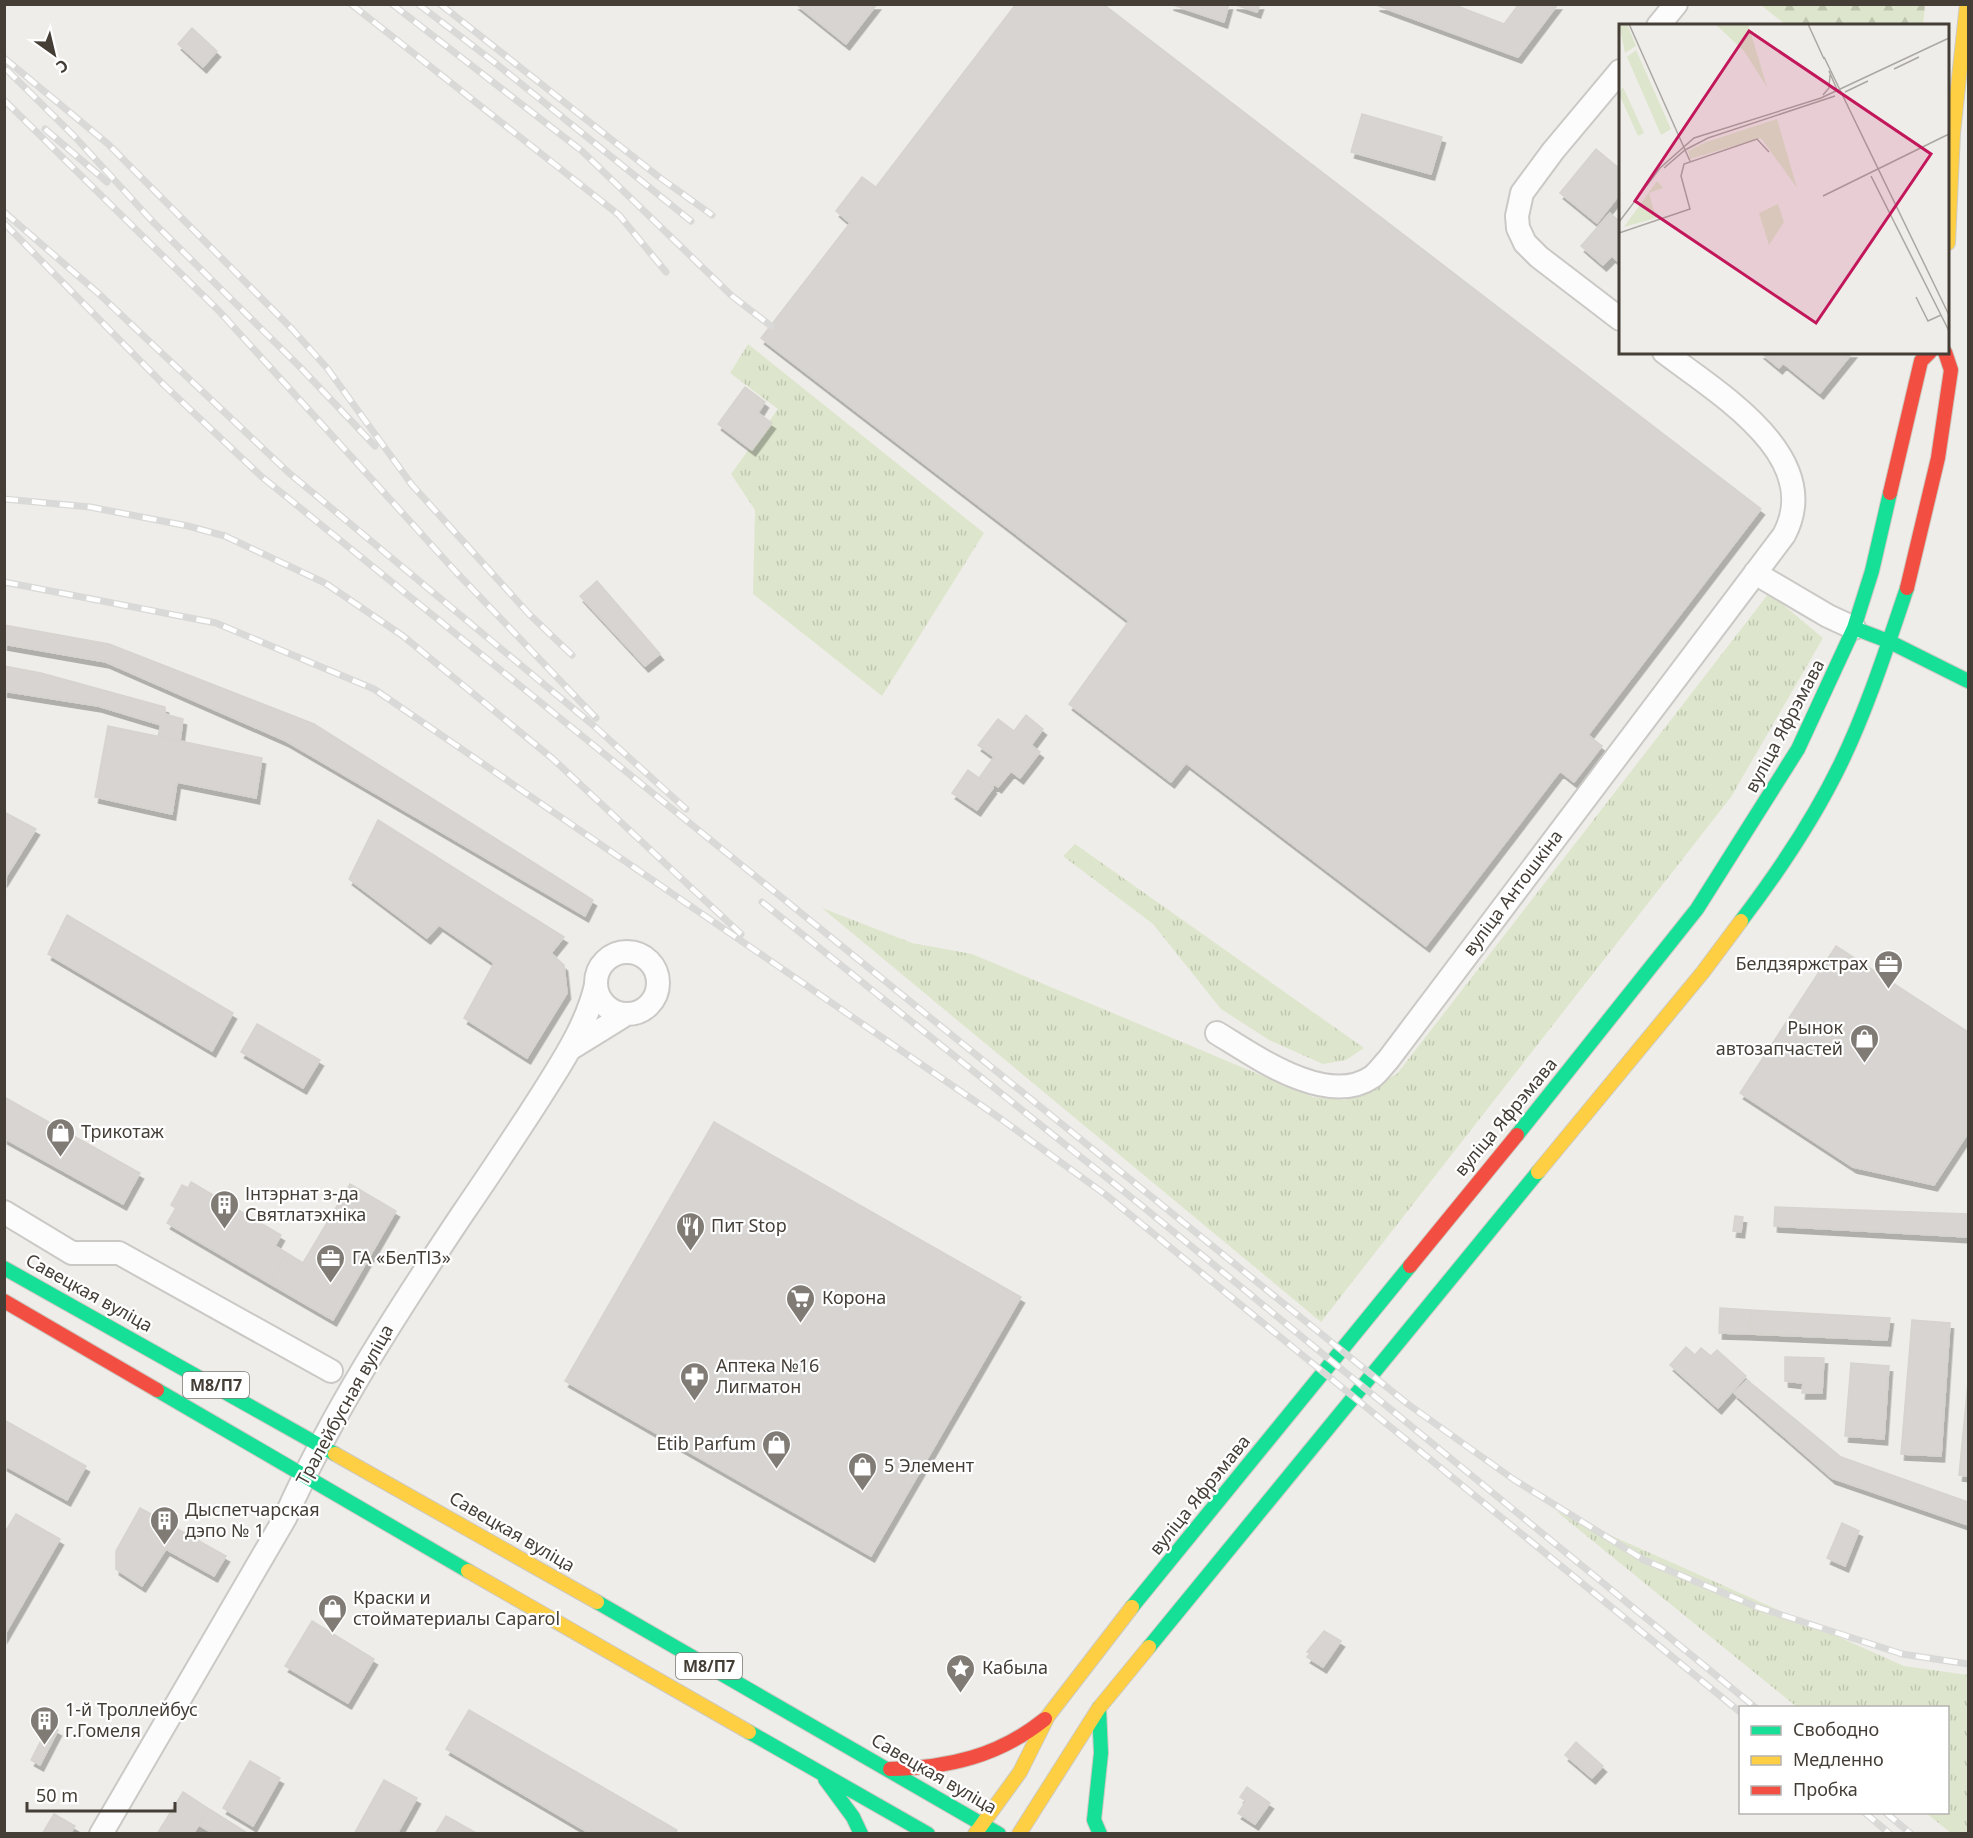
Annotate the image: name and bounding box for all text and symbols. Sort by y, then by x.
north arrow [24,24,84,84]
inset map [1619,24,1949,354]
text: С [52,54,73,78]
street label: вуліца Яфрэмава [1739,655,1829,796]
street label: вуліца Антошкіна [1457,825,1567,960]
office icon: Белдзяржстрах [1873,948,1905,990]
place label: Белдзяржстрах [1735,951,1869,975]
place label: Рынок автозапчастей [1716,1015,1843,1060]
shop icon: Рынок автозапчастей [1848,1022,1880,1064]
street label: вуліца Яфрэмава [1449,1052,1562,1181]
shop icon: Трикотаж [44,1116,76,1158]
place label: Трикотаж [81,1119,164,1143]
place label: Інтэрнат з-да Святлатэхніка [245,1181,366,1226]
building icon: Інтэрнат з-да Святлатэхніка [208,1188,240,1230]
restaurant icon: Пит Stop [674,1210,706,1252]
place label: Пит Stop [711,1213,787,1237]
office icon: ГА «БелТІЗ» [315,1242,347,1284]
place label: ГА «БелТІЗ» [352,1245,451,1269]
street label: Савецкая вуліца [22,1247,157,1337]
supermarket icon: Корона [785,1282,817,1324]
place label: Корона [822,1285,886,1309]
street label: Тралейбусная вуліца [290,1320,398,1489]
place label: Аптека №16 Лигматон [716,1353,819,1398]
pharmacy icon: Аптека №16 Лигматон [679,1360,711,1402]
road number: М8/П7 [183,1372,249,1398]
shop icon: Etib Parfum [761,1428,793,1470]
street label: вуліца Яфрэмава [1143,1429,1255,1559]
place label: Etib Parfum [657,1431,756,1455]
shop icon: 5 Элемент [847,1450,879,1492]
place label: 5 Элемент [884,1453,975,1477]
street label: Савецкая вуліца [445,1485,580,1577]
place label: Дыспетчарская дэпо № 1 [185,1497,320,1542]
building icon: Дыспетчарская дэпо № 1 [148,1504,180,1546]
place label: Краски и стойматериалы Сaparol [353,1585,560,1630]
shop icon: Краски и стойматериалы Сaparol [316,1592,348,1634]
place icon: Кабыла [945,1652,977,1694]
road number: М8/П7 [676,1653,742,1679]
place label: Кабыла [982,1655,1048,1679]
place label: 1-й Троллейбус г.Гомеля [65,1697,198,1742]
building icon: 1-й Троллейбус г.Гомеля [28,1704,60,1746]
legend [1739,1706,1949,1814]
text: Свободно [1793,1717,1879,1741]
street label: Савецкая вуліца [867,1727,1002,1819]
text: Медленно [1793,1747,1884,1771]
scale bar [27,1775,176,1813]
text: Пробка [1793,1777,1858,1801]
text: 50 m [36,1783,78,1807]

